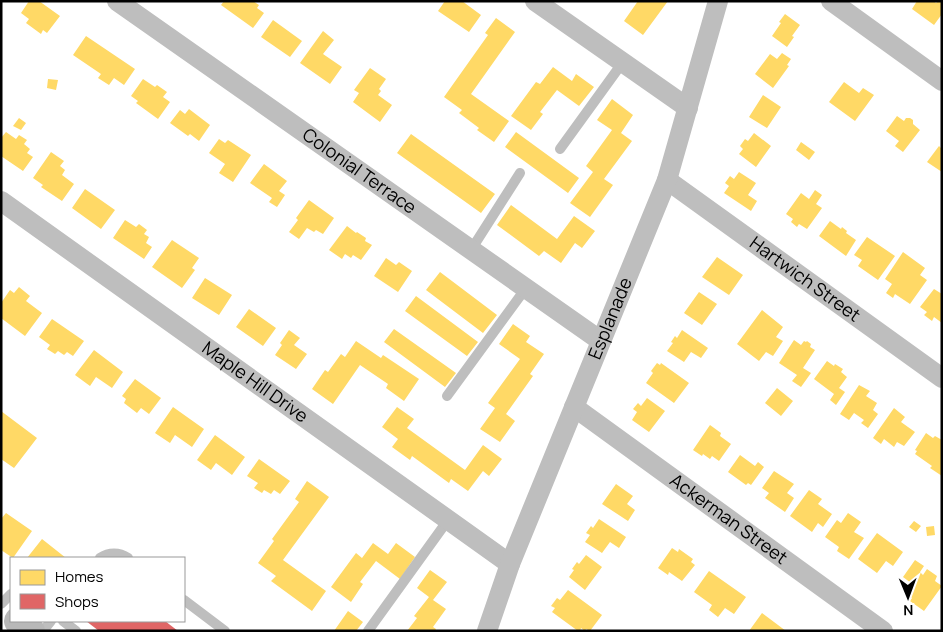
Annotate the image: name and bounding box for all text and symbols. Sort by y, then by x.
street label: Colonial Terrace [298,122,421,219]
street label: Hartwich Street [745,230,866,327]
street label: Esplanade [582,274,637,363]
street label: Maple Hill Drive [198,335,313,427]
street label: Ackerman Street [666,468,793,569]
legend [10,557,185,622]
text: Homes [55,566,104,587]
north arrow [883,572,933,622]
text: Shops [55,591,99,612]
text: N [903,601,913,620]

